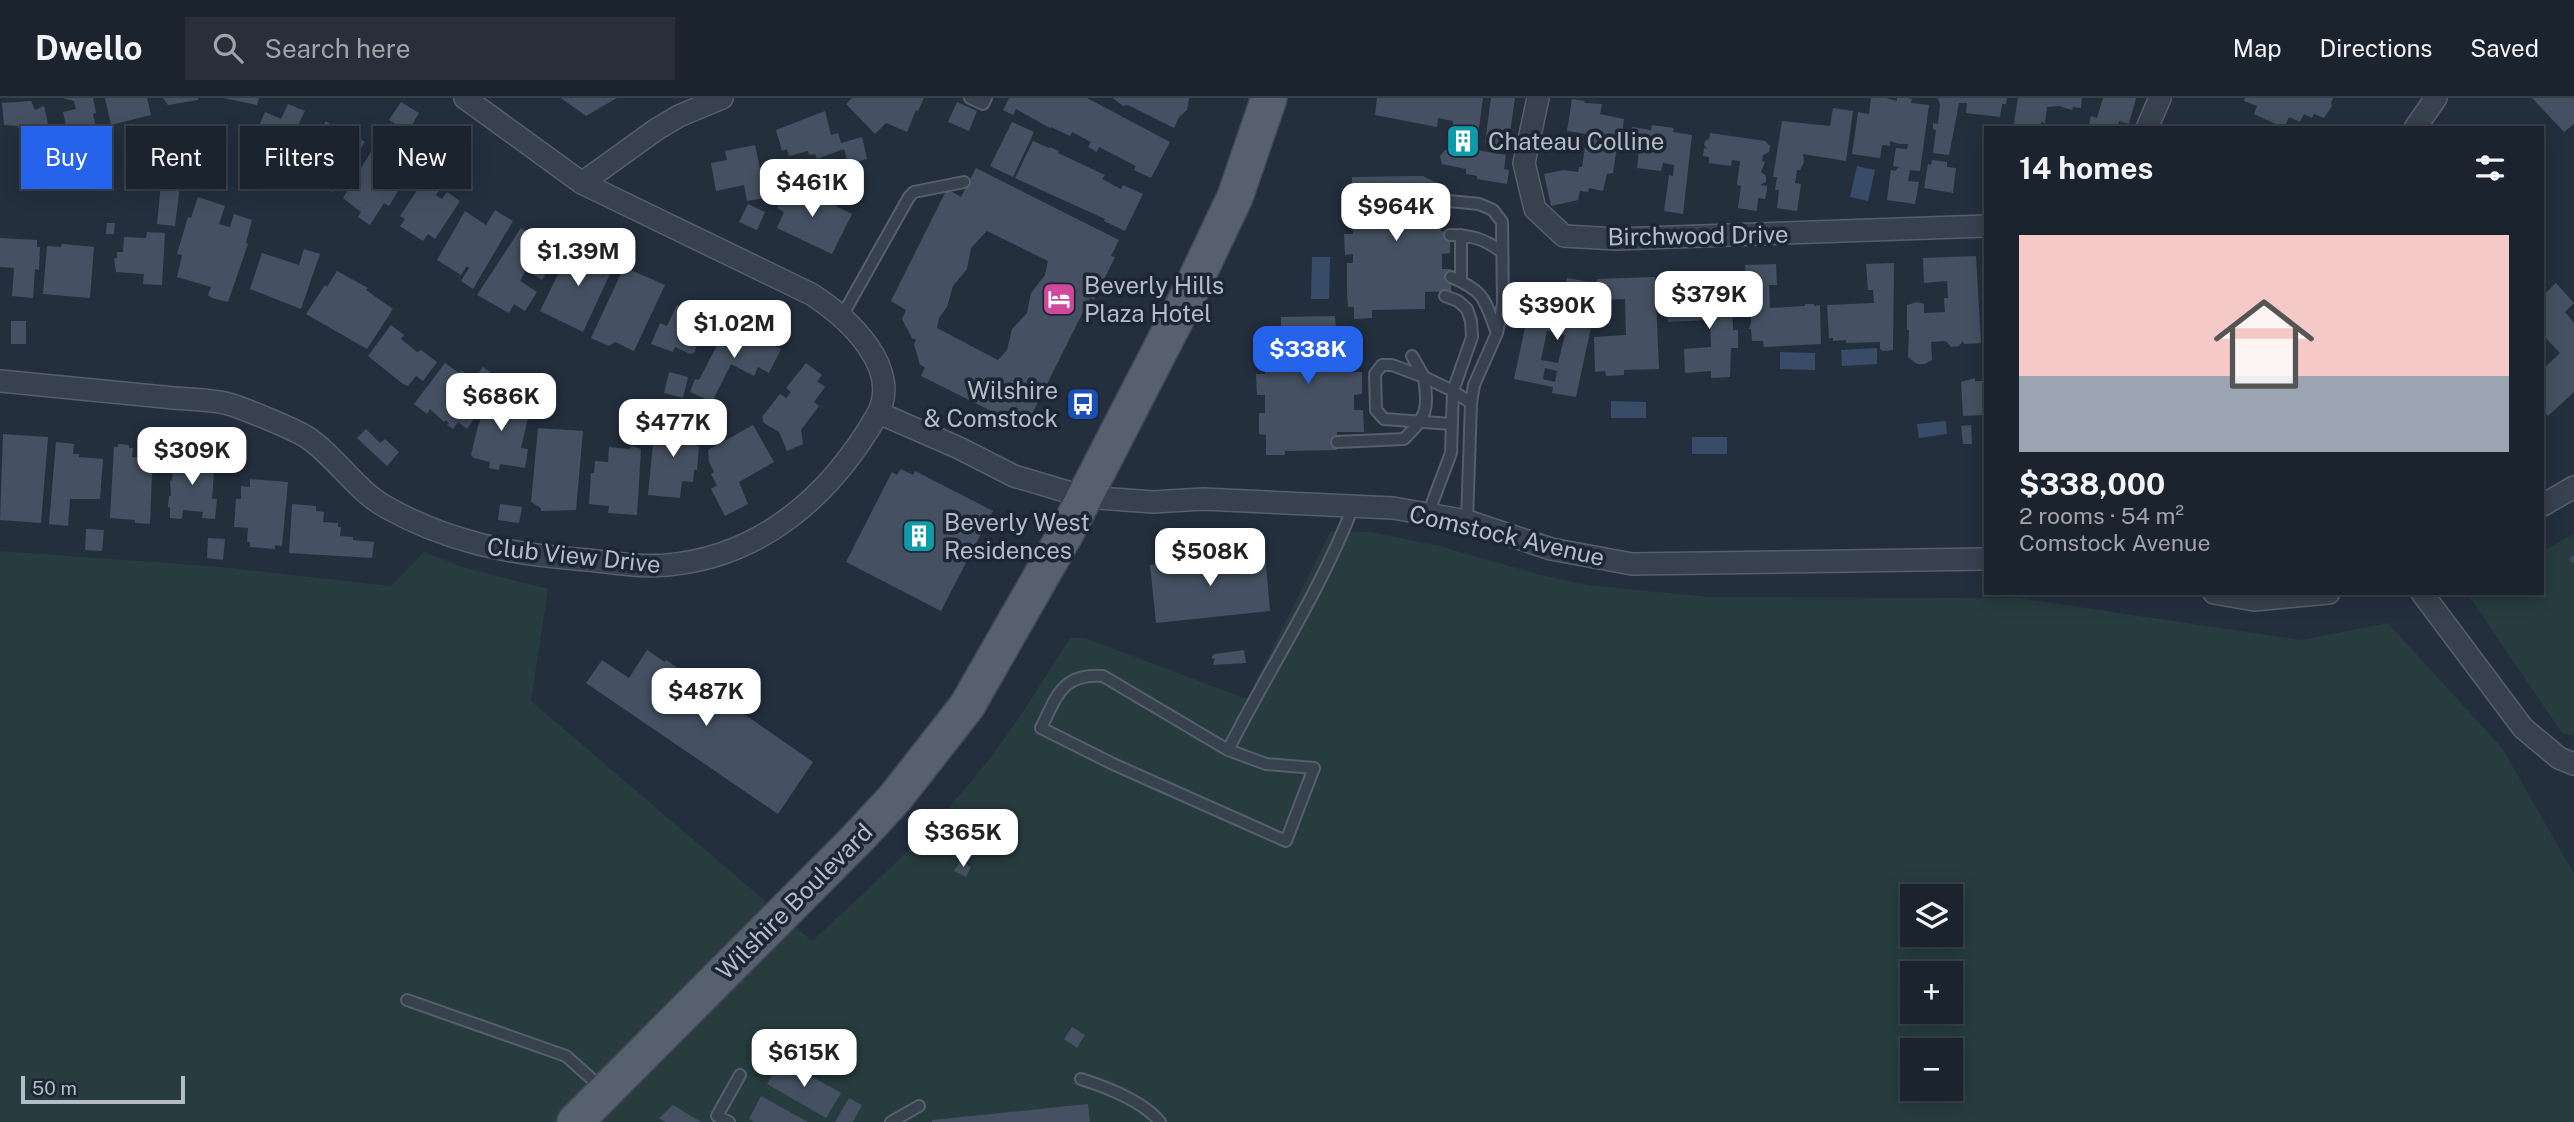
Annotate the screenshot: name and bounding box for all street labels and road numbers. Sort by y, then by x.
street label: Birchwood Drive [1607,219,1789,251]
street label: Comstock Avenue [1407,499,1607,571]
street label: Club View Drive [486,532,662,578]
street label: Wilshire Boulevard [710,817,878,985]

